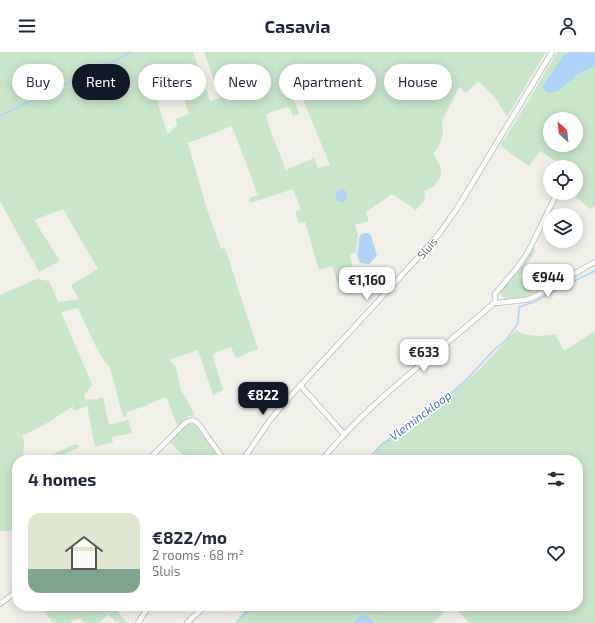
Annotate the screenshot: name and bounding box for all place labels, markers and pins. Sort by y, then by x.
pin: €944 [524,264,572,298]
pin: €1,160 [334,267,400,301]
pin: €633 [400,339,448,373]
pin: €822 [239,382,287,416]

